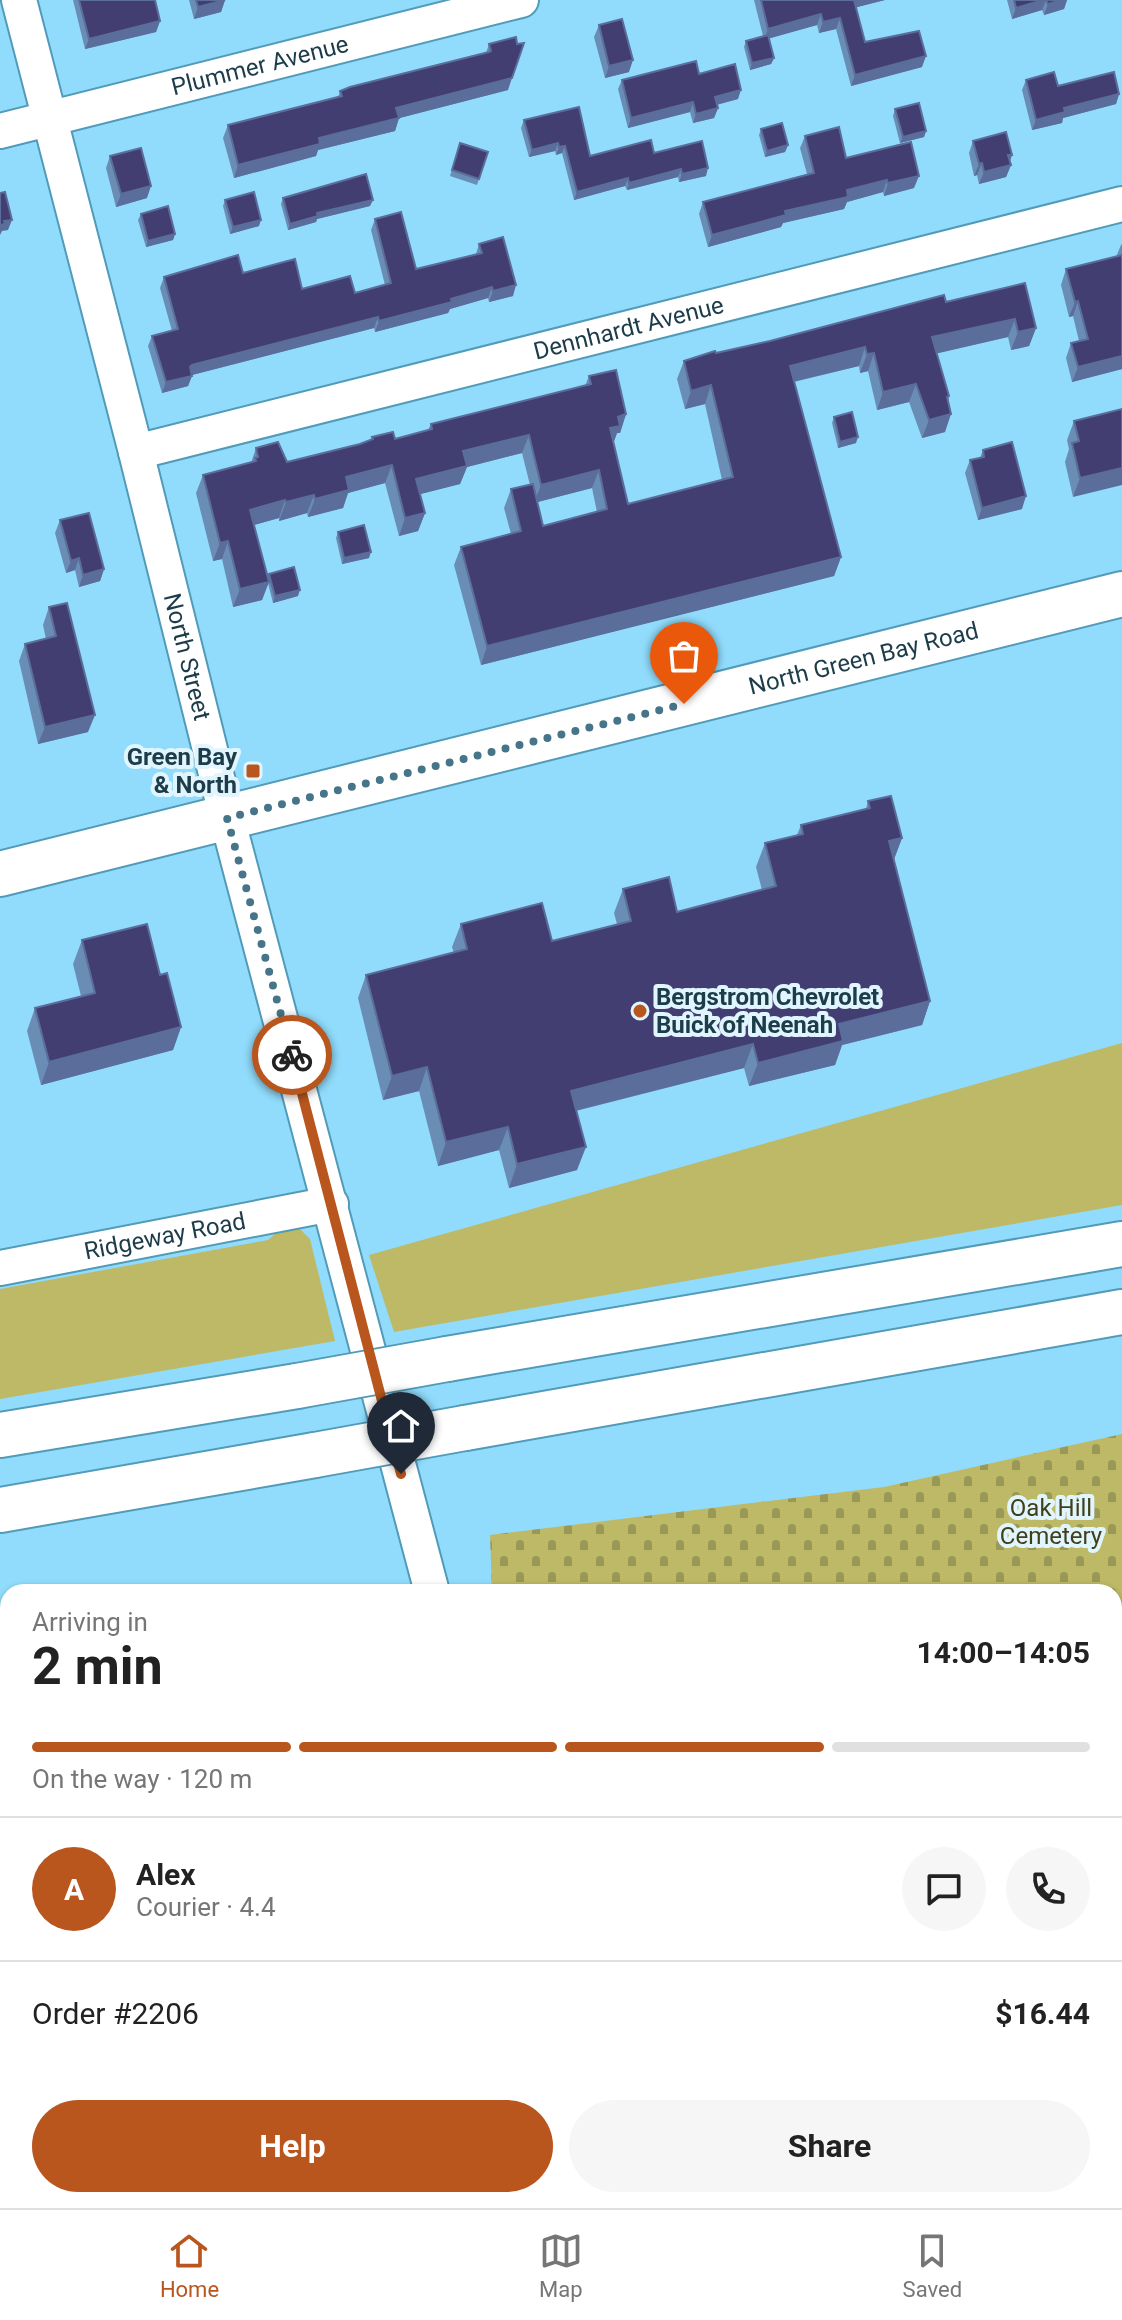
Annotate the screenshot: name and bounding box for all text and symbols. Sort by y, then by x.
street label: Plummer Avenue [168,30,351,101]
street label: Dennhardt Avenue [531,291,727,365]
street label: North Street [158,590,216,723]
street label: North Green Bay Road [746,616,981,701]
pin [650,622,718,704]
icon: bag [662,634,706,678]
place label: Green Bay & North [127,743,238,799]
marker: Green Bay & North [244,762,262,780]
place label: Bergstrom Chevrolet Buick of Neenah [656,983,879,1039]
marker: Bergstrom Chevrolet Buick of Neenah [631,1002,649,1020]
courier [252,1015,332,1095]
icon: bike [270,1033,314,1077]
street label: Ridgeway Road [82,1207,248,1265]
pin [367,1392,435,1474]
icon: home [379,1404,423,1448]
park label: Oak Hill Cemetery [1000,1494,1103,1550]
text: Arriving in [32,1607,148,1637]
text: 14:00–14:05 [916,1635,1090,1670]
text: 2 min [32,1636,163,1697]
text: On the way · 120 m [32,1764,252,1794]
button: chat [902,1847,986,1931]
button: phone [1006,1847,1090,1931]
text: Alex [136,1857,196,1892]
text: A [64,1872,84,1907]
text: Courier · 4.4 [136,1892,276,1922]
text: Order #2206 [32,1996,199,2031]
text: $16.44 [995,1996,1090,2031]
button: Help [32,2100,553,2192]
button: Share [569,2100,1090,2192]
tab: Home [160,2229,219,2302]
tab: Map [539,2229,583,2302]
tab: Saved [903,2229,962,2302]

